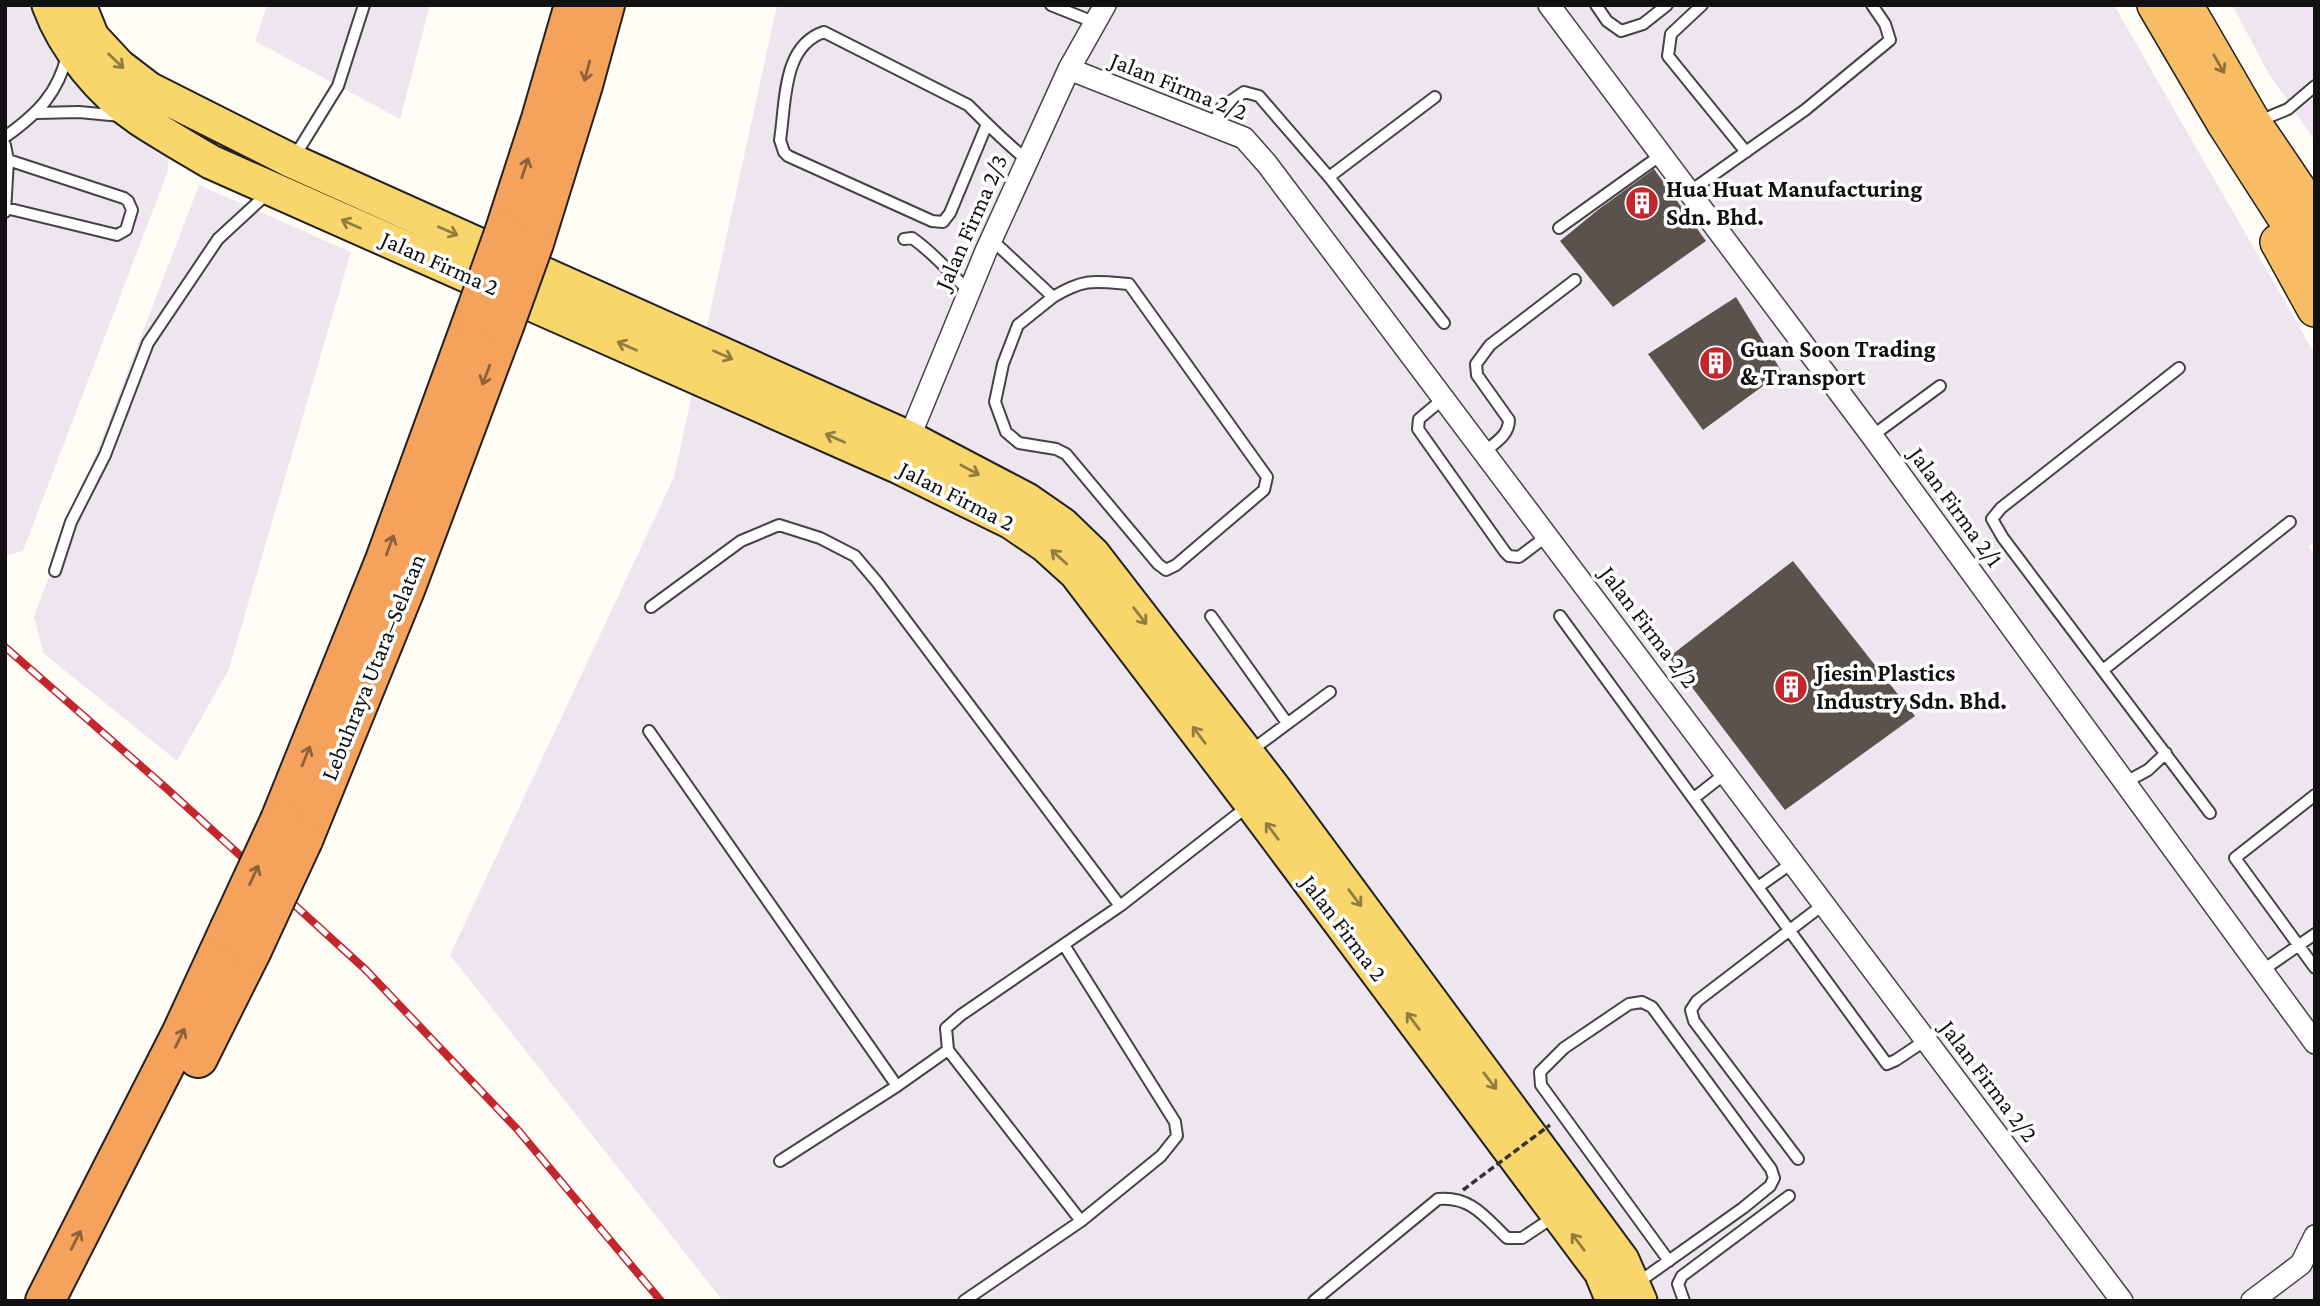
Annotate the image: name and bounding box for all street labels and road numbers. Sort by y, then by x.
street label: Jalan Firma 2/2 [1105,45,1252,125]
street label: Jalan Firma 2/3 [928,150,1012,295]
street label: Jalan Firma 2 [375,224,503,300]
street label: Jalan Firma 2/1 [1903,440,2009,572]
street label: Jalan Firma 2 [893,454,1019,536]
street label: Lebuhraya Utara–Selatan [315,549,430,784]
street label: Jalan Firma 2/2 [1594,559,1704,693]
street label: Jalan Firma 2 [1295,868,1393,986]
street label: Jalan Firma 2/2 [1934,1013,2044,1147]

